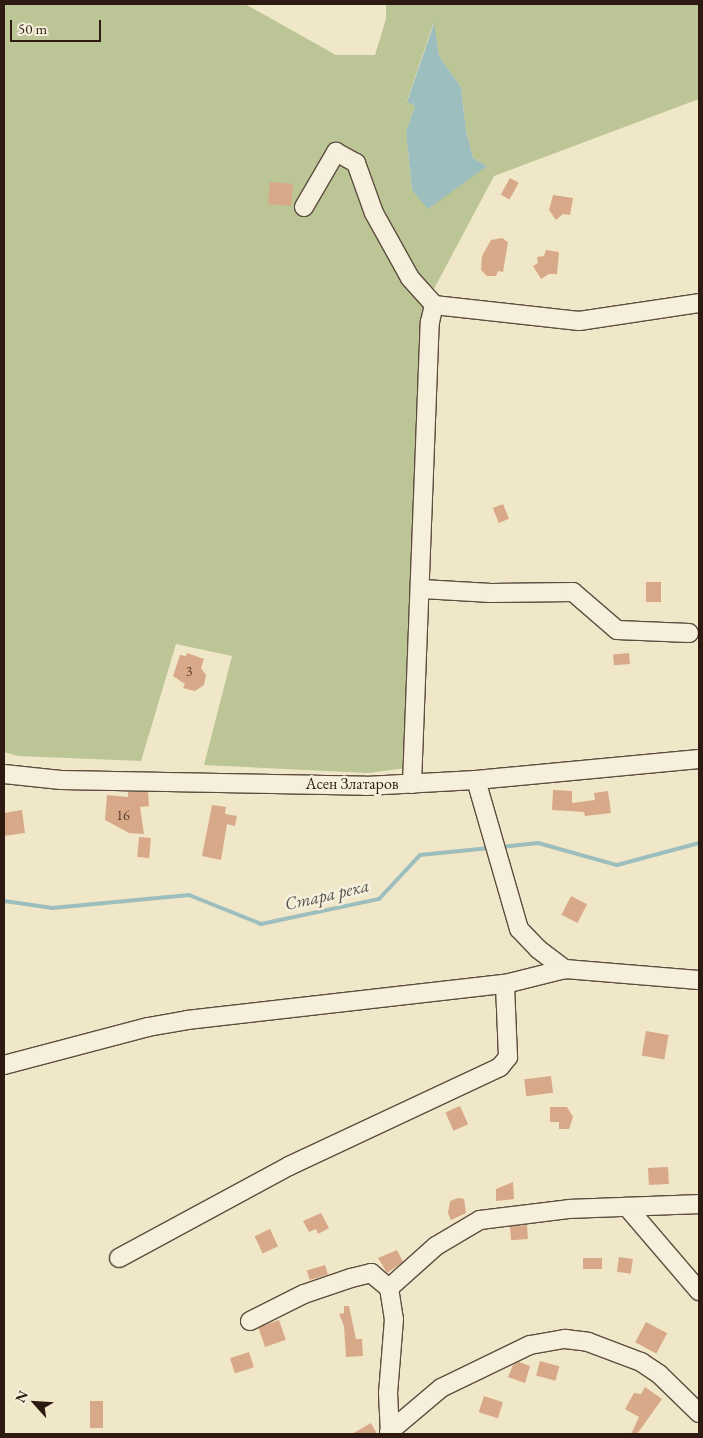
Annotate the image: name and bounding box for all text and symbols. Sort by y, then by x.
scale bar [12,10,104,42]
text: 50 m [18,19,47,38]
house number: 3 [186,663,192,679]
street label: Асен Златаров [305,774,399,794]
house number: 16 [116,807,130,823]
water label: Стара река [283,875,371,915]
north arrow [10,1378,60,1428]
text: N [11,1387,32,1405]

